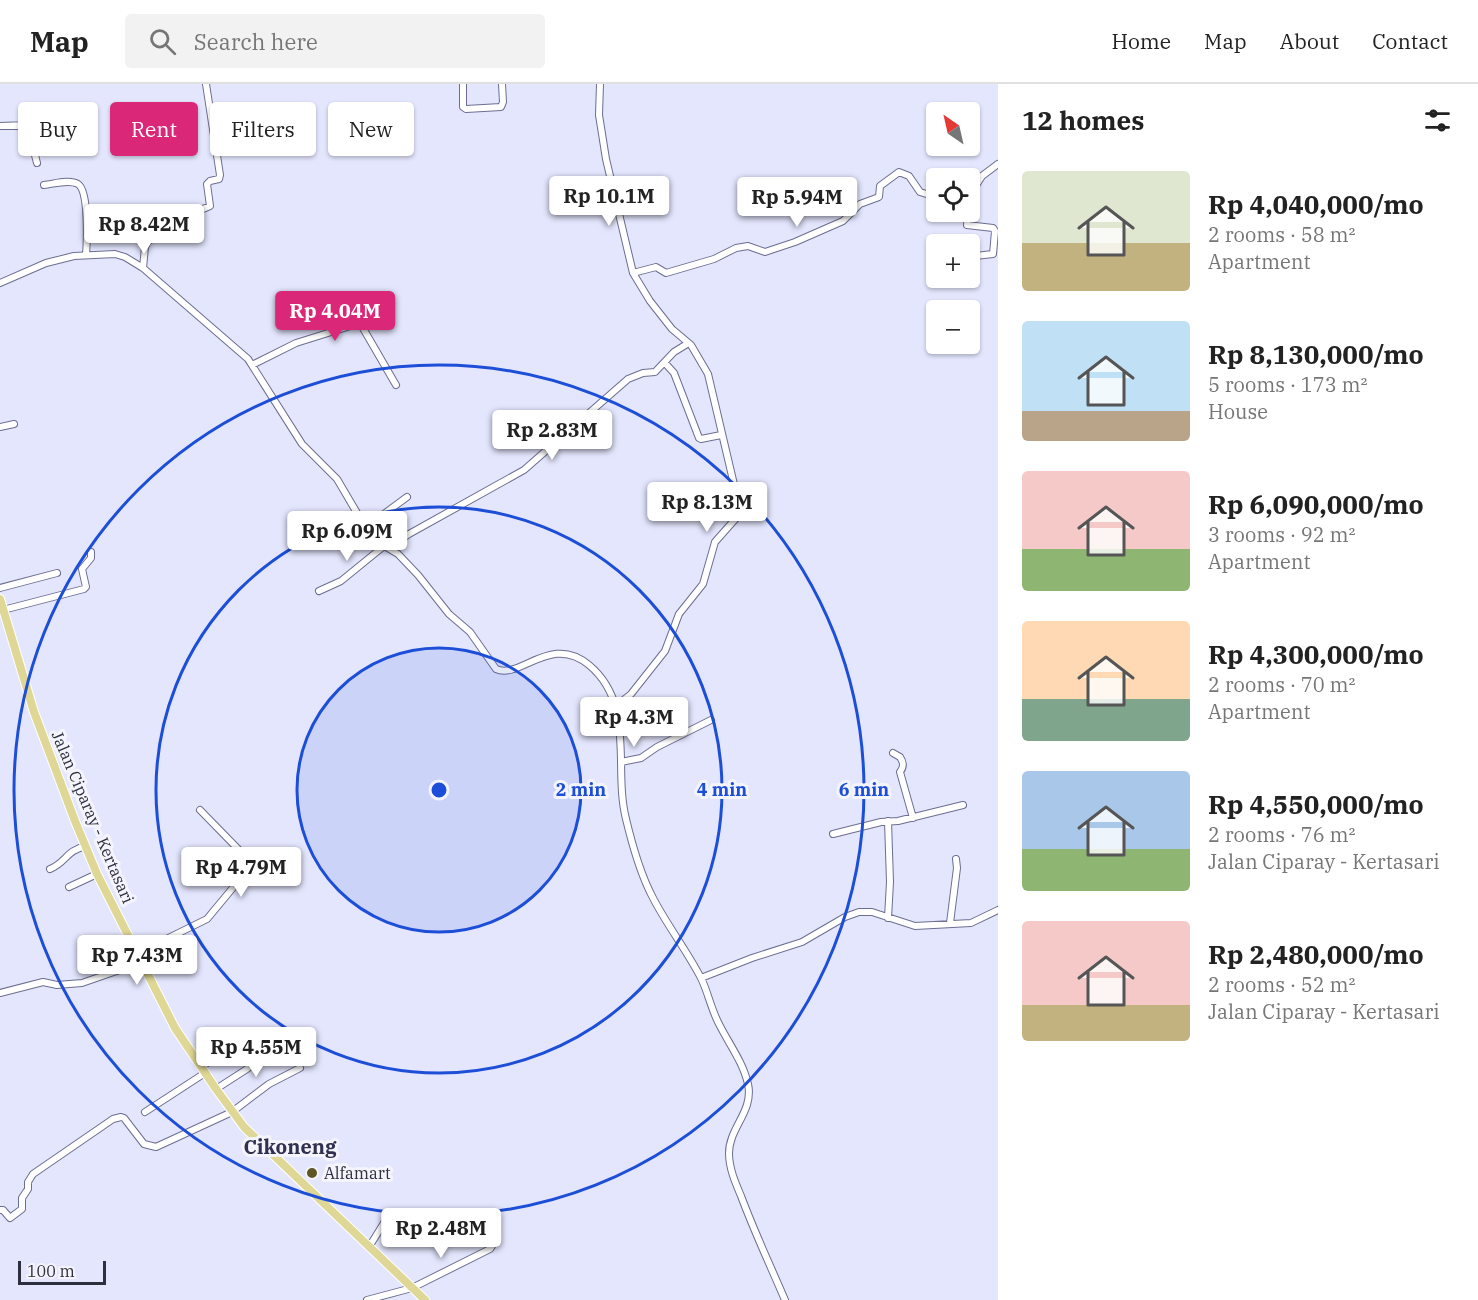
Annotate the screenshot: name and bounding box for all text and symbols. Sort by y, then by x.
search box [125,14,545,68]
text: Map [30,23,89,60]
icon: search [146,25,179,58]
text: Search here [194,27,318,56]
text: Home [1111,27,1171,55]
text: Map [1204,27,1247,55]
text: About [1280,27,1339,55]
text: Contact [1372,27,1448,55]
chip: Buy [18,102,98,156]
chip: Rent [110,102,198,156]
chip: Filters [210,102,316,156]
chip: New [328,102,414,156]
north arrow [926,102,980,156]
map controls [926,102,980,354]
text: 12 homes [1022,103,1144,137]
icon: filters [1421,104,1454,137]
button: locate [926,168,980,222]
pin: Rp 10.1M [547,176,671,227]
pin: Rp 5.94M [735,177,859,228]
text: Rp 10.1M [563,182,655,209]
text: Rp 5.94M [751,183,843,210]
text: Rp 4,040,000/mo [1208,187,1424,221]
icon: home [1070,195,1142,267]
pin: Rp 8.42M [82,204,206,255]
text: Rp 8.42M [98,210,190,237]
text: 2 rooms · 58 m² [1208,221,1355,248]
button: + [926,234,980,288]
text: Apartment [1208,248,1311,275]
pin: Rp 4.04M [273,291,397,342]
text: Rp 4.04M [289,297,381,324]
button: − [926,300,980,354]
text: Rp 8,130,000/mo [1208,337,1424,371]
icon: home [1070,345,1142,417]
text: 5 rooms · 173 m² [1208,371,1367,398]
text: House [1208,398,1268,425]
pin: Rp 2.83M [490,410,614,461]
text: Rp 2.83M [506,416,598,443]
pin: Rp 8.13M [645,482,769,533]
text: Rp 6,090,000/mo [1208,487,1424,521]
text: Rp 8.13M [661,488,753,515]
icon: home [1070,495,1142,567]
pin: Rp 6.09M [285,511,409,562]
text: Rp 6.09M [301,517,393,544]
text: 3 rooms · 92 m² [1208,521,1355,548]
text: Apartment [1208,548,1311,575]
text: Rp 4,300,000/mo [1208,637,1424,671]
icon: home [1070,645,1142,717]
text: 2 rooms · 70 m² [1208,671,1355,698]
pin: Rp 4.3M [579,697,689,748]
text: Apartment [1208,698,1311,725]
text: Rp 4.3M [594,703,674,730]
street label: Jalan Ciparay - Kertasari [48,728,138,906]
text: 2 min [556,778,606,801]
text: 4 min [697,778,747,801]
text: 6 min [839,778,889,801]
centre of rings [429,780,449,800]
text: Rp 4,550,000/mo [1208,787,1424,821]
icon: home [1070,795,1142,867]
text: 2 rooms · 76 m² [1208,821,1355,848]
pin: Rp 4.79M [179,847,303,898]
text: Jalan Ciparay - Kertasari [1208,848,1440,875]
text: Rp 4.79M [195,853,287,880]
pin: Rp 7.43M [75,935,199,986]
text: Rp 2,480,000/mo [1208,937,1424,971]
text: Rp 7.43M [91,941,183,968]
icon: home [1070,945,1142,1017]
text: 2 rooms · 52 m² [1208,971,1355,998]
text: Jalan Ciparay - Kertasari [1208,998,1440,1025]
pin: Rp 4.55M [194,1027,318,1078]
text: Rp 4.55M [210,1033,302,1060]
district label: Cikoneng [243,1133,337,1160]
place label: Alfamart [324,1163,391,1183]
marker: Alfamart [305,1166,319,1180]
pin: Rp 2.48M [379,1208,503,1259]
text: Rp 2.48M [395,1214,487,1241]
scale bar [18,1258,106,1286]
text: 100 m [27,1261,75,1281]

